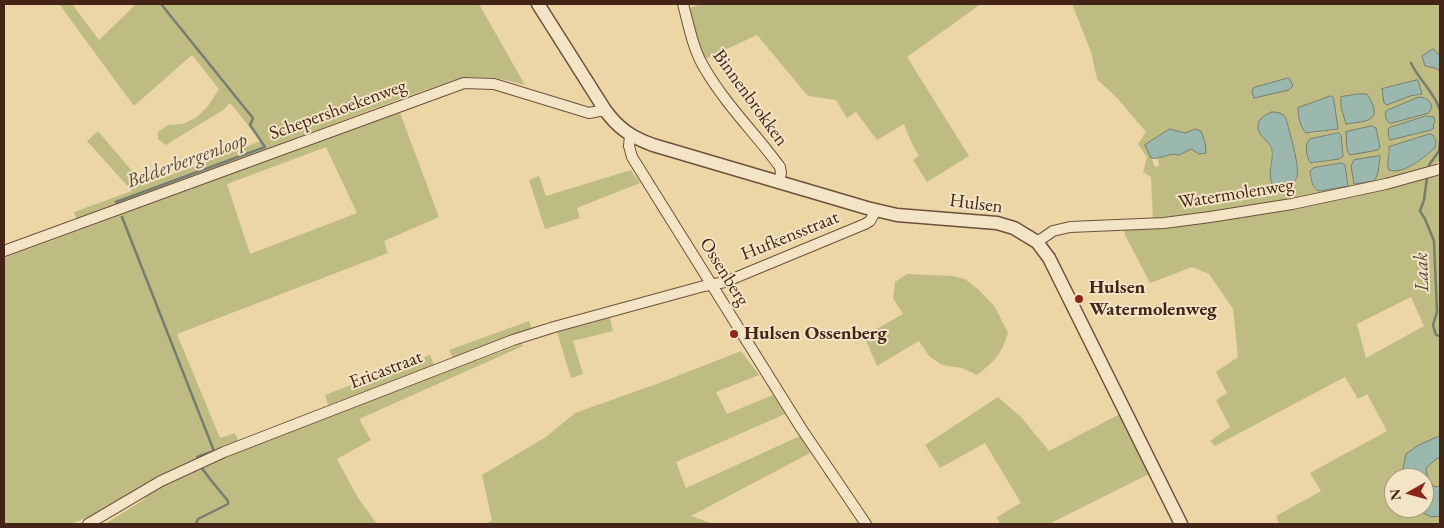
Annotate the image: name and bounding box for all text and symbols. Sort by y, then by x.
street label: Binnenbrokken [707,45,793,151]
street label: Schepershoekenweg [266,75,410,145]
water label: Belderbergenloop [123,128,251,194]
street label: Watermolenweg [1177,174,1295,214]
street label: Hulsen [948,189,1004,219]
street label: Hufkensstraat [738,206,842,266]
street label: Ossenberg [694,234,754,310]
water label: Laak [1409,252,1435,292]
place label: Hulsen Watermolenweg [1089,277,1217,321]
marker: Hulsen Watermolenweg [1073,293,1085,305]
place label: Hulsen Ossenberg [744,323,887,345]
marker: Hulsen Ossenberg [728,328,740,340]
street label: Ericastraat [346,346,426,394]
north arrow [1384,468,1434,518]
text: N [1385,488,1405,501]

